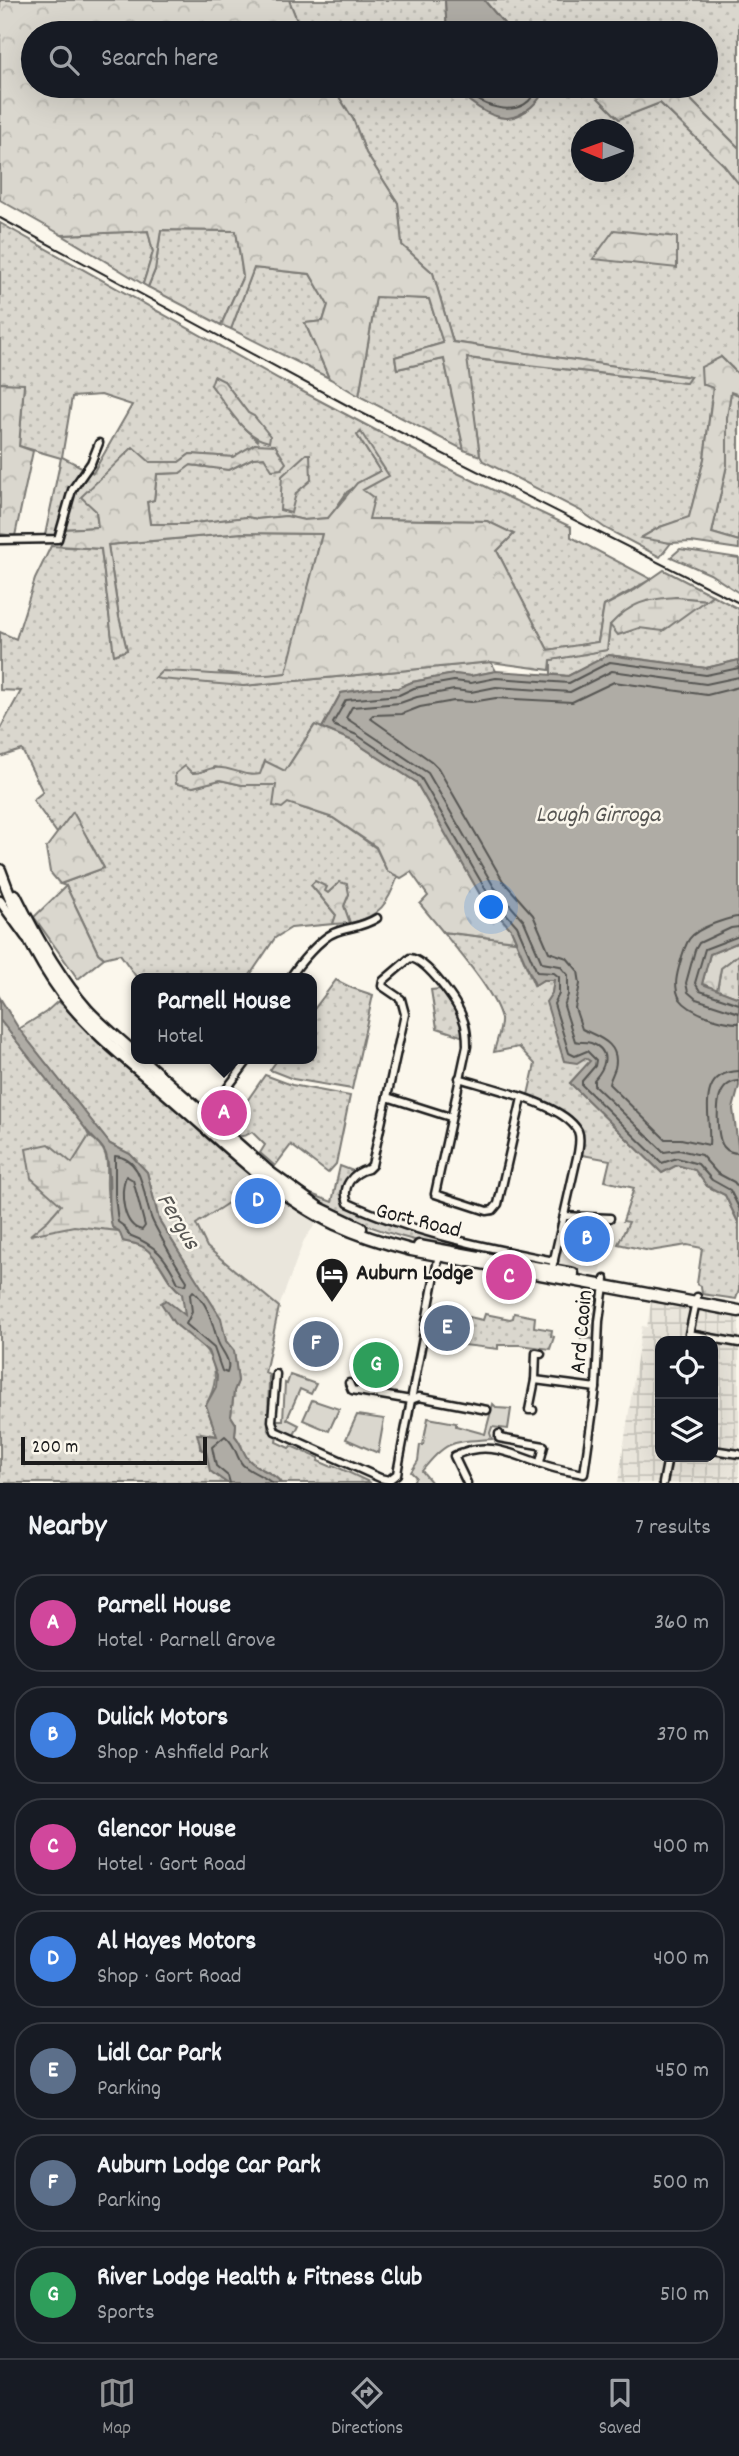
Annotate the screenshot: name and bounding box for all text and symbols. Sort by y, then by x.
search box [21,21,718,98]
icon: search [45,41,83,79]
text: Search here [101,41,219,78]
north arrow [571,119,634,182]
water label: Lough Girroga [536,799,662,833]
your location [474,890,508,924]
popup [131,973,317,1064]
text: Parnell House [157,984,291,1021]
text: Hotel [157,1021,203,1054]
pin: A [201,1087,247,1139]
pin: D [235,1175,281,1227]
water label: Fergus [147,1187,208,1258]
street label: Gort Road [372,1195,464,1249]
pin: B [564,1213,610,1265]
pin: C [486,1251,532,1303]
hotel icon: Auburn Lodge [313,1255,351,1304]
place label: Auburn Lodge [356,1258,473,1291]
street label: Ard Caoin [563,1289,603,1375]
pin: E [424,1302,470,1354]
pin: F [293,1318,339,1370]
map controls [655,1336,718,1462]
button: locate [655,1336,718,1399]
pin: G [353,1339,399,1391]
button: layers [655,1399,718,1462]
scale bar [21,1434,206,1466]
text: 200 m [32,1435,78,1462]
text: Nearby [28,1507,106,1550]
text: 7 results [635,1512,711,1545]
text: Parnell House [97,1588,231,1625]
text: A [47,1607,59,1640]
text: 360 m [654,1607,709,1640]
text: Hotel · Parnell Grove [97,1625,276,1658]
text: Dulick Motors [97,1700,228,1737]
text: B [48,1719,58,1752]
text: 370 m [656,1719,709,1752]
text: Shop · Ashfield Park [97,1737,269,1770]
text: Glencor House [97,1812,236,1849]
text: C [47,1831,59,1864]
text: 400 m [653,1831,709,1864]
text: Hotel · Gort Road [97,1849,246,1882]
text: Al Hayes Motors [97,1924,256,1961]
text: D [47,1943,59,1976]
text: 400 m [653,1943,709,1976]
text: Shop · Gort Road [97,1961,241,1994]
text: Lidl Car Park [97,2036,222,2073]
text: E [48,2055,58,2088]
text: 450 m [655,2055,709,2088]
text: Parking [97,2073,161,2106]
text: Auburn Lodge Car Park [97,2148,321,2185]
text: F [48,2167,58,2200]
text: 500 m [652,2167,709,2200]
text: Parking [97,2185,161,2218]
text: River Lodge Health & Fitness Club [97,2260,422,2297]
text: G [47,2279,59,2312]
text: 510 m [660,2279,709,2312]
text: Sports [97,2297,155,2330]
tab: Map [98,2374,136,2443]
tab: Directions [331,2374,403,2443]
tab: Saved [599,2374,641,2443]

